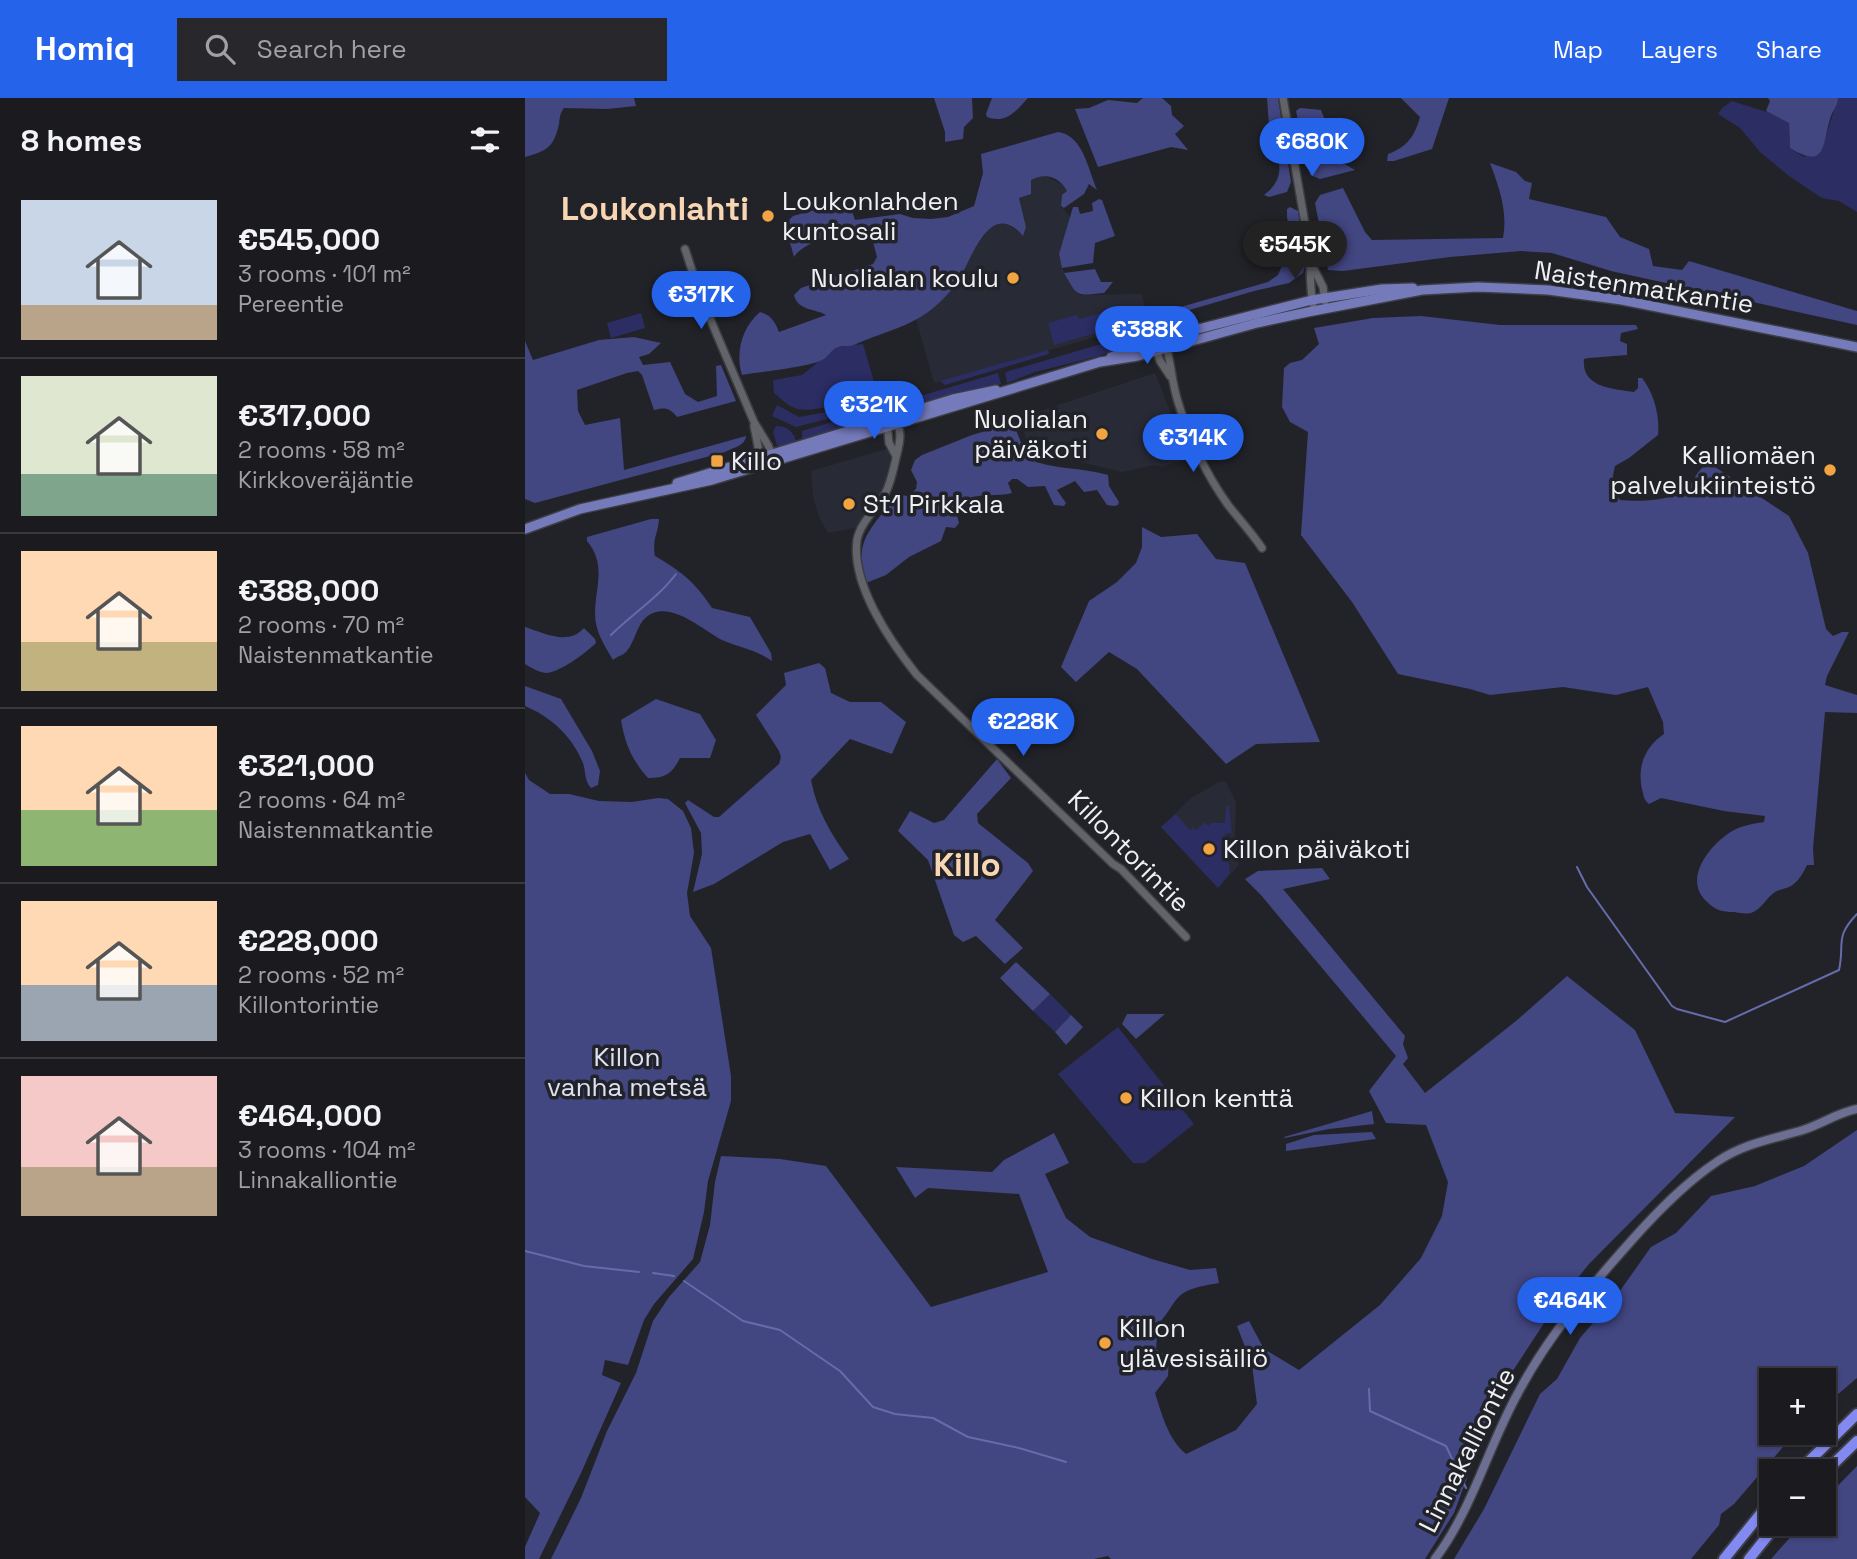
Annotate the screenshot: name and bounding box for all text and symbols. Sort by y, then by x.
search box [177,18,667,81]
text: Homiq [35,28,135,70]
icon: search [201,30,239,68]
text: Search here [257,32,407,66]
text: Map [1553,34,1603,65]
text: Layers [1641,34,1718,65]
text: Share [1756,34,1822,65]
pin: €680K [1263,118,1361,178]
text: 8 homes [21,121,142,160]
icon: filters [466,121,504,159]
text: €680K [1276,126,1348,156]
place label: Loukonlahden kuntosali [782,184,959,248]
district label: Loukonlahti [561,188,749,230]
marker: Loukonlahden kuntosali [760,208,776,224]
text: €545,000 [238,220,380,259]
pin: €545K [1246,222,1344,281]
icon: home [77,228,161,312]
text: €545K [1259,229,1331,259]
street label: Naistenmatkantie [1532,253,1756,321]
text: 3 rooms · 101 m² [238,259,411,289]
place label: Nuolialan koulu [811,261,999,295]
marker: Nuolialan koulu [1005,270,1021,286]
pin: €317K [652,272,750,331]
text: €317K [668,279,734,309]
text: Pereentie [238,289,344,319]
pin: €388K [1098,306,1196,366]
text: €388K [1111,314,1183,344]
pin: €321K [825,382,923,441]
text: €321K [840,389,908,419]
text: €317,000 [238,396,371,435]
place label: Nuolialan päiväkoti [974,402,1088,466]
icon: home [77,404,161,488]
pin: €314K [1144,414,1242,474]
text: €314K [1159,422,1227,452]
marker: Nuolialan päiväkoti [1094,426,1110,442]
text: 2 rooms · 58 m² [238,435,405,465]
place label: Kalliomäen palvelukiinteistö [1610,438,1816,502]
place label: Killo [731,444,782,478]
marker: Killo [709,453,725,469]
marker: Kalliomäen palvelukiinteistö [1822,462,1838,478]
text: Kirkkoveräjäntie [238,465,414,495]
place label: St1 Pirkkala [863,487,1004,521]
marker: St1 Pirkkala [841,496,857,512]
text: €388,000 [238,571,379,610]
icon: home [77,579,161,663]
text: 2 rooms · 70 m² [238,610,404,640]
text: Naistenmatkantie [238,640,434,670]
pin: €228K [974,698,1072,758]
text: €228K [987,706,1059,736]
text: €321,000 [238,746,375,785]
icon: home [77,754,161,838]
street label: Killontorintie [1061,783,1197,919]
text: 2 rooms · 64 m² [238,785,405,815]
text: Naistenmatkantie [238,815,434,845]
place label: Killon päiväkoti [1223,832,1410,866]
marker: Killon päiväkoti [1201,841,1217,857]
district label: Killo [933,844,1001,886]
text: €228,000 [238,921,379,960]
icon: home [77,929,161,1013]
text: 2 rooms · 52 m² [238,960,404,990]
text: Killontorintie [238,990,379,1020]
park label: Killon vanha metsä [547,1040,707,1104]
place label: Killon kenttä [1140,1081,1294,1115]
marker: Killon kenttä [1118,1090,1134,1106]
text: €464,000 [238,1096,382,1135]
icon: home [77,1104,161,1188]
text: 3 rooms · 104 m² [238,1135,415,1165]
text: Linnakalliontie [238,1165,398,1195]
pin: €464K [1521,1278,1619,1337]
text: €464K [1533,1285,1607,1315]
place label: Killon ylävesisäiliö [1119,1311,1268,1375]
marker: Killon ylävesisäiliö [1097,1335,1113,1351]
street label: Linnakalliontie [1411,1362,1523,1538]
map controls [1759,1368,1836,1536]
button: + [1759,1368,1836,1445]
button: − [1759,1459,1836,1536]

